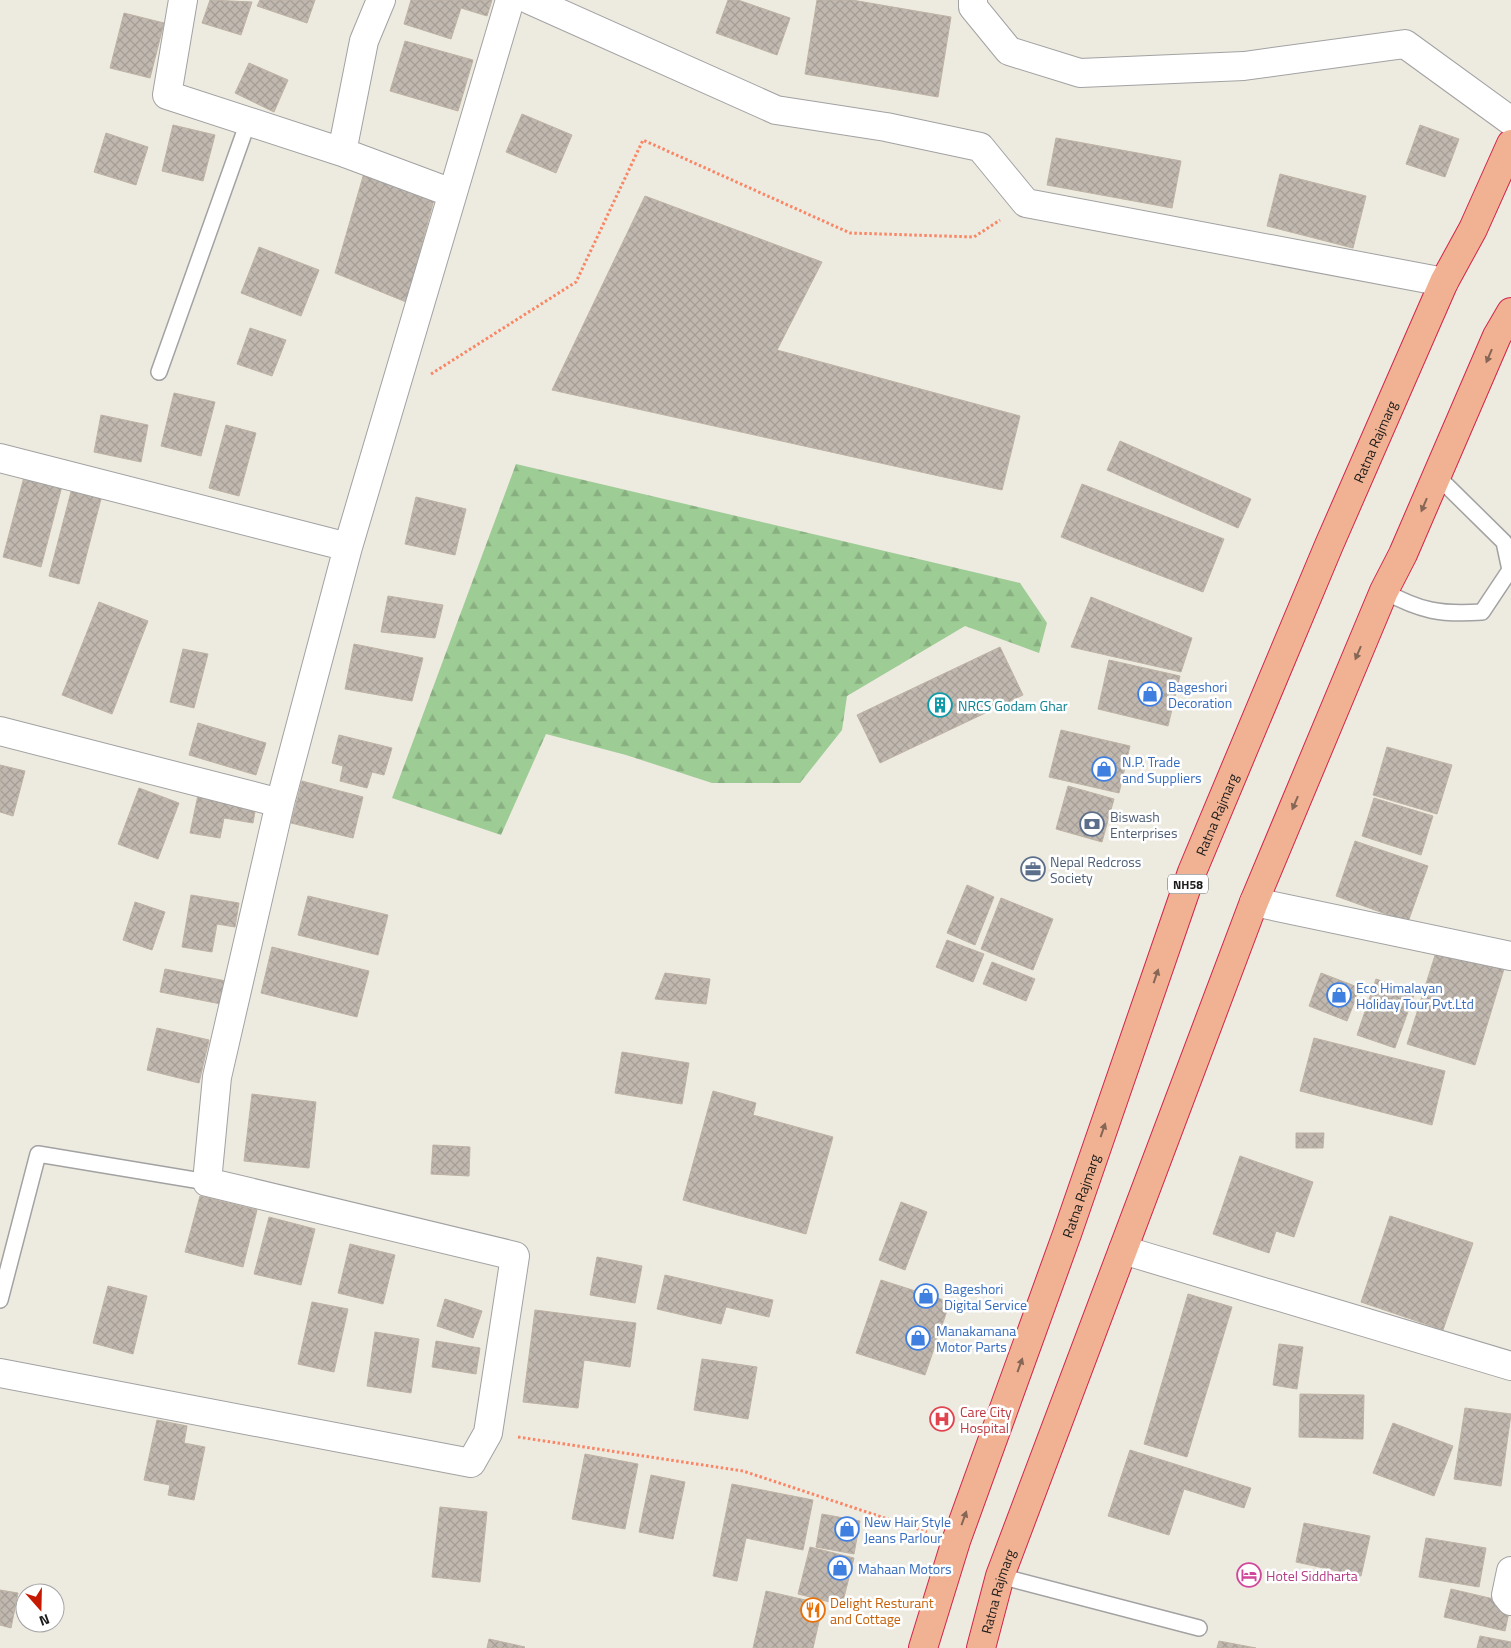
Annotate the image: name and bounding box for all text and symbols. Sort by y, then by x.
one-way arrow [1484,348,1492,363]
street label: Ratna Rajmarg [1347,397,1401,486]
one-way arrow [1420,498,1428,512]
one-way arrow [1353,646,1361,660]
place label: Bageshori Decoration [1168,676,1232,713]
shop icon: Bageshori Decoration [1137,681,1163,707]
building icon: NRCS Godam Ghar [927,692,953,718]
place label: NRCS Godam Ghar [958,695,1068,716]
place label: N.P. Trade and Suppliers [1122,751,1202,788]
shop icon: N.P. Trade and Suppliers [1091,756,1117,782]
street label: Ratna Rajmarg [1190,770,1243,859]
one-way arrow [1291,796,1299,811]
place label: Biswash Enterprises [1110,806,1177,843]
bank icon: Biswash Enterprises [1079,811,1105,837]
place label: Nepal Redcross Society [1050,851,1141,888]
office icon: Nepal Redcross Society [1020,856,1046,882]
road number: NH58 [1168,874,1208,894]
one-way arrow [1152,968,1160,983]
place label: Eco Himalayan Holiday Tour Pvt.Ltd [1356,977,1474,1014]
shop icon: Eco Himalayan Holiday Tour Pvt.Ltd [1326,982,1352,1008]
one-way arrow [1100,1122,1107,1137]
street label: Ratna Rajmarg [1056,1151,1104,1240]
place label: Bageshori Digital Service [944,1278,1027,1315]
shop icon: Bageshori Digital Service [913,1283,939,1309]
place label: Manakamana Motor Parts [936,1320,1016,1357]
shop icon: Manakamana Motor Parts [905,1325,931,1351]
one-way arrow [1016,1357,1024,1372]
place label: Care City Hospital [960,1401,1012,1438]
hospital icon: Care City Hospital [929,1406,955,1432]
one-way arrow [960,1510,968,1525]
place label: New Hair Style Jeans Parlour [864,1511,951,1548]
shop icon: New Hair Style Jeans Parlour [834,1516,860,1542]
street label: Ratna Rajmarg [975,1546,1020,1636]
shop icon: Mahaan Motors [827,1555,853,1581]
place label: Mahaan Motors [858,1558,952,1579]
hotel icon: Hotel Siddharta [1236,1562,1262,1588]
place label: Hotel Siddharta [1266,1565,1358,1586]
north arrow [15,1583,65,1633]
place label: Delight Resturant and Cottage [830,1592,934,1629]
restaurant icon: Delight Resturant and Cottage [800,1597,826,1623]
text: N [36,1609,53,1632]

